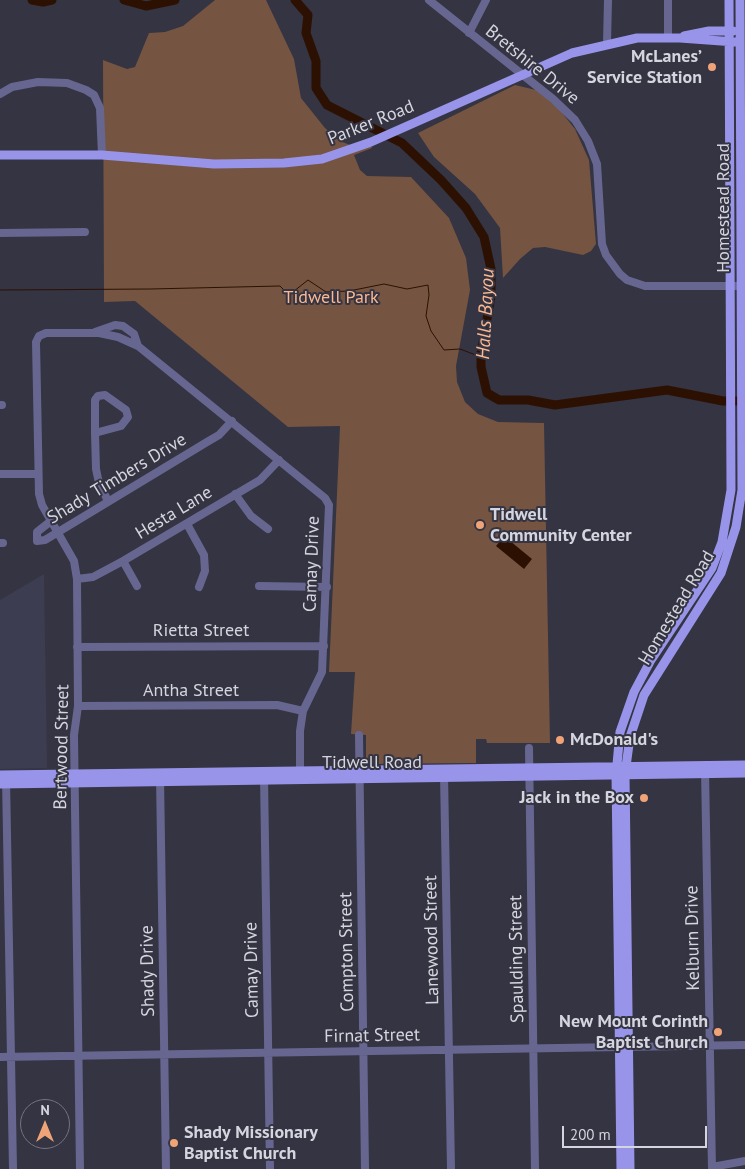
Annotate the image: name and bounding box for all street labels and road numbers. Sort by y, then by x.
street label: Bretshire Drive [481,21,583,109]
street label: Parker Road [325,96,417,150]
street label: Homestead Road [713,143,735,273]
street label: Shady Timbers Drive [44,429,190,529]
street label: Hesta Lane [132,482,216,544]
street label: Camay Drive [300,516,324,612]
street label: Homestead Road [634,547,720,669]
street label: Rietta Street [153,620,249,642]
street label: Antha Street [143,680,239,702]
street label: Bertwood Street [50,684,74,810]
street label: Tidwell Road [322,752,422,774]
street label: Lanewood Street [420,875,444,1005]
street label: Kelburn Drive [681,885,705,991]
street label: Compton Street [335,892,359,1012]
street label: Spaulding Street [505,895,529,1023]
street label: Camay Drive [240,922,264,1018]
street label: Shady Drive [136,925,160,1017]
street label: Firnat Street [324,1024,420,1048]

